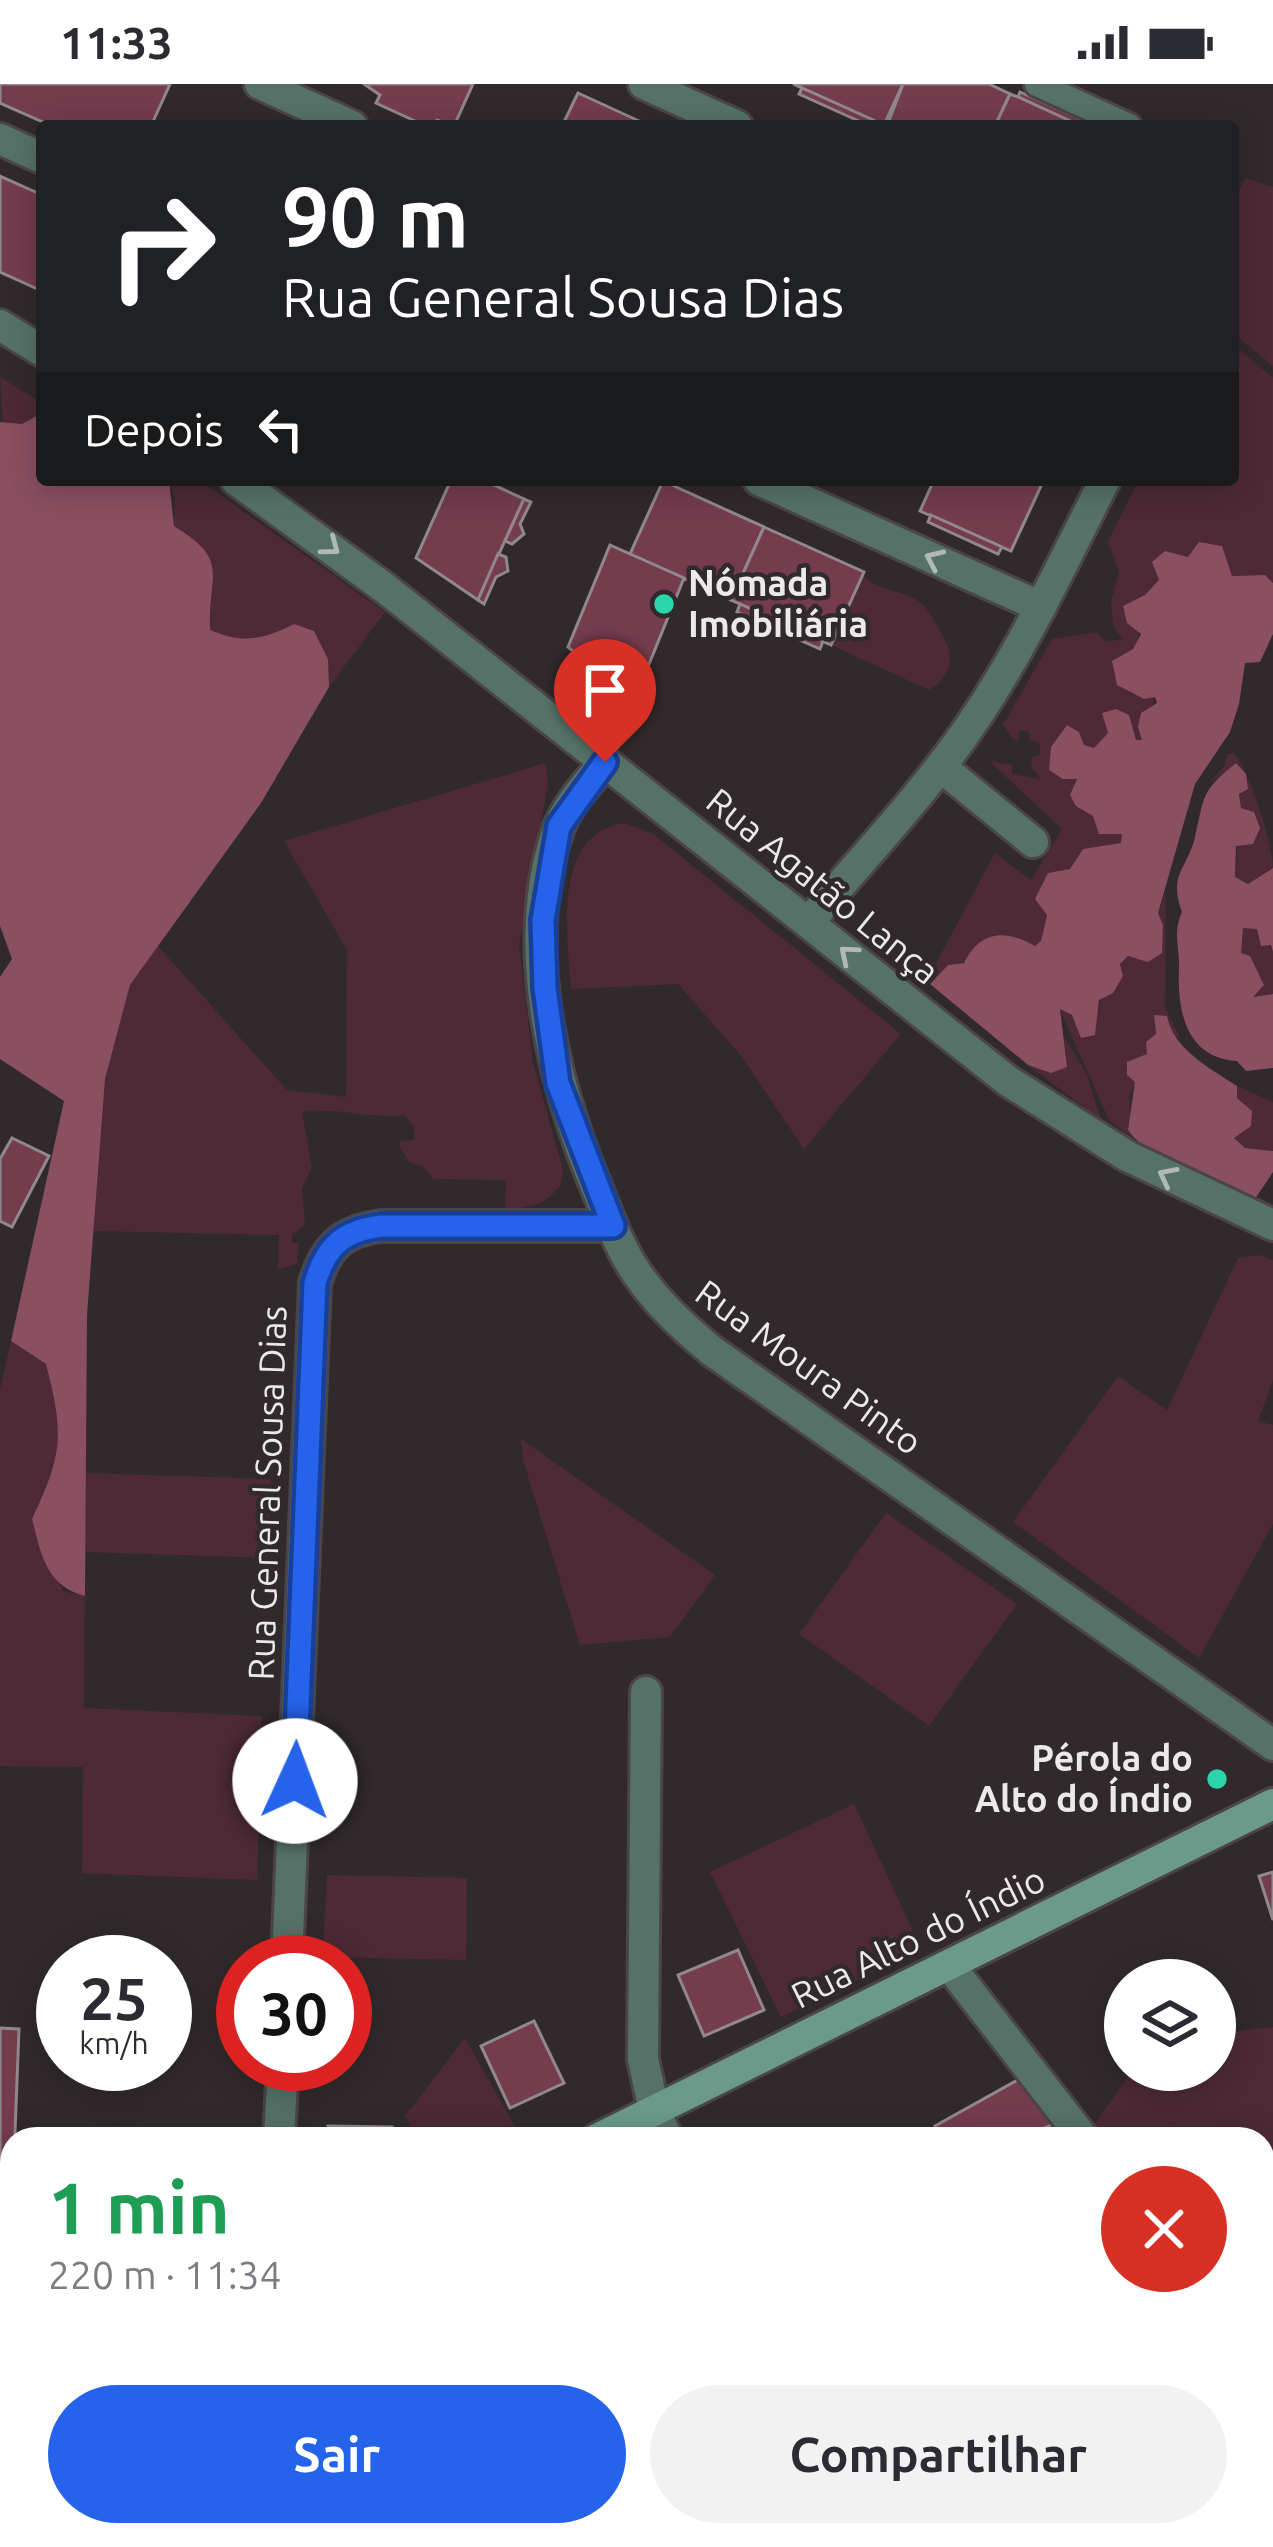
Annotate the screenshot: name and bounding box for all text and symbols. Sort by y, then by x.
text: 11:33 [60,17,173,68]
icon: right [84,168,240,324]
text: 90 m [282,169,469,263]
text: Rua General Sousa Dias [282,267,844,327]
icon: left [248,396,314,462]
text: Depois [84,404,224,455]
one-way arrow [318,533,339,555]
one-way arrow [925,549,946,573]
place label: Nómada Imobiliária [688,562,868,644]
marker: Nómada Imobiliária [651,591,677,617]
pin [554,639,656,762]
icon: arrive [572,657,638,723]
street label: Rua Agatão Lança [699,779,948,992]
one-way arrow [839,946,861,968]
one-way arrow [1157,1168,1179,1191]
street label: Rua Moura Pinto [688,1271,930,1462]
street label: Rua General Sousa Dias [239,1305,294,1681]
position arrow [232,1718,358,1844]
place label: Pérola do Alto do Índio [975,1737,1193,1819]
marker: Pérola do Alto do Índio [1204,1766,1230,1792]
street label: Rua Alto do Índio [784,1857,1051,2016]
speed limit sign: 30 [216,1935,372,2091]
map controls [1104,1959,1236,2091]
button: layers [1104,1959,1236,2091]
text: 25 [80,1964,148,2031]
text: km/h [79,2026,149,2060]
button: close [1101,2166,1227,2292]
text: 1 min [48,2167,230,2248]
text: 220 m · 11:34 [48,2253,282,2296]
button: Sair [48,2385,626,2523]
button: Compartilhar [650,2385,1227,2523]

